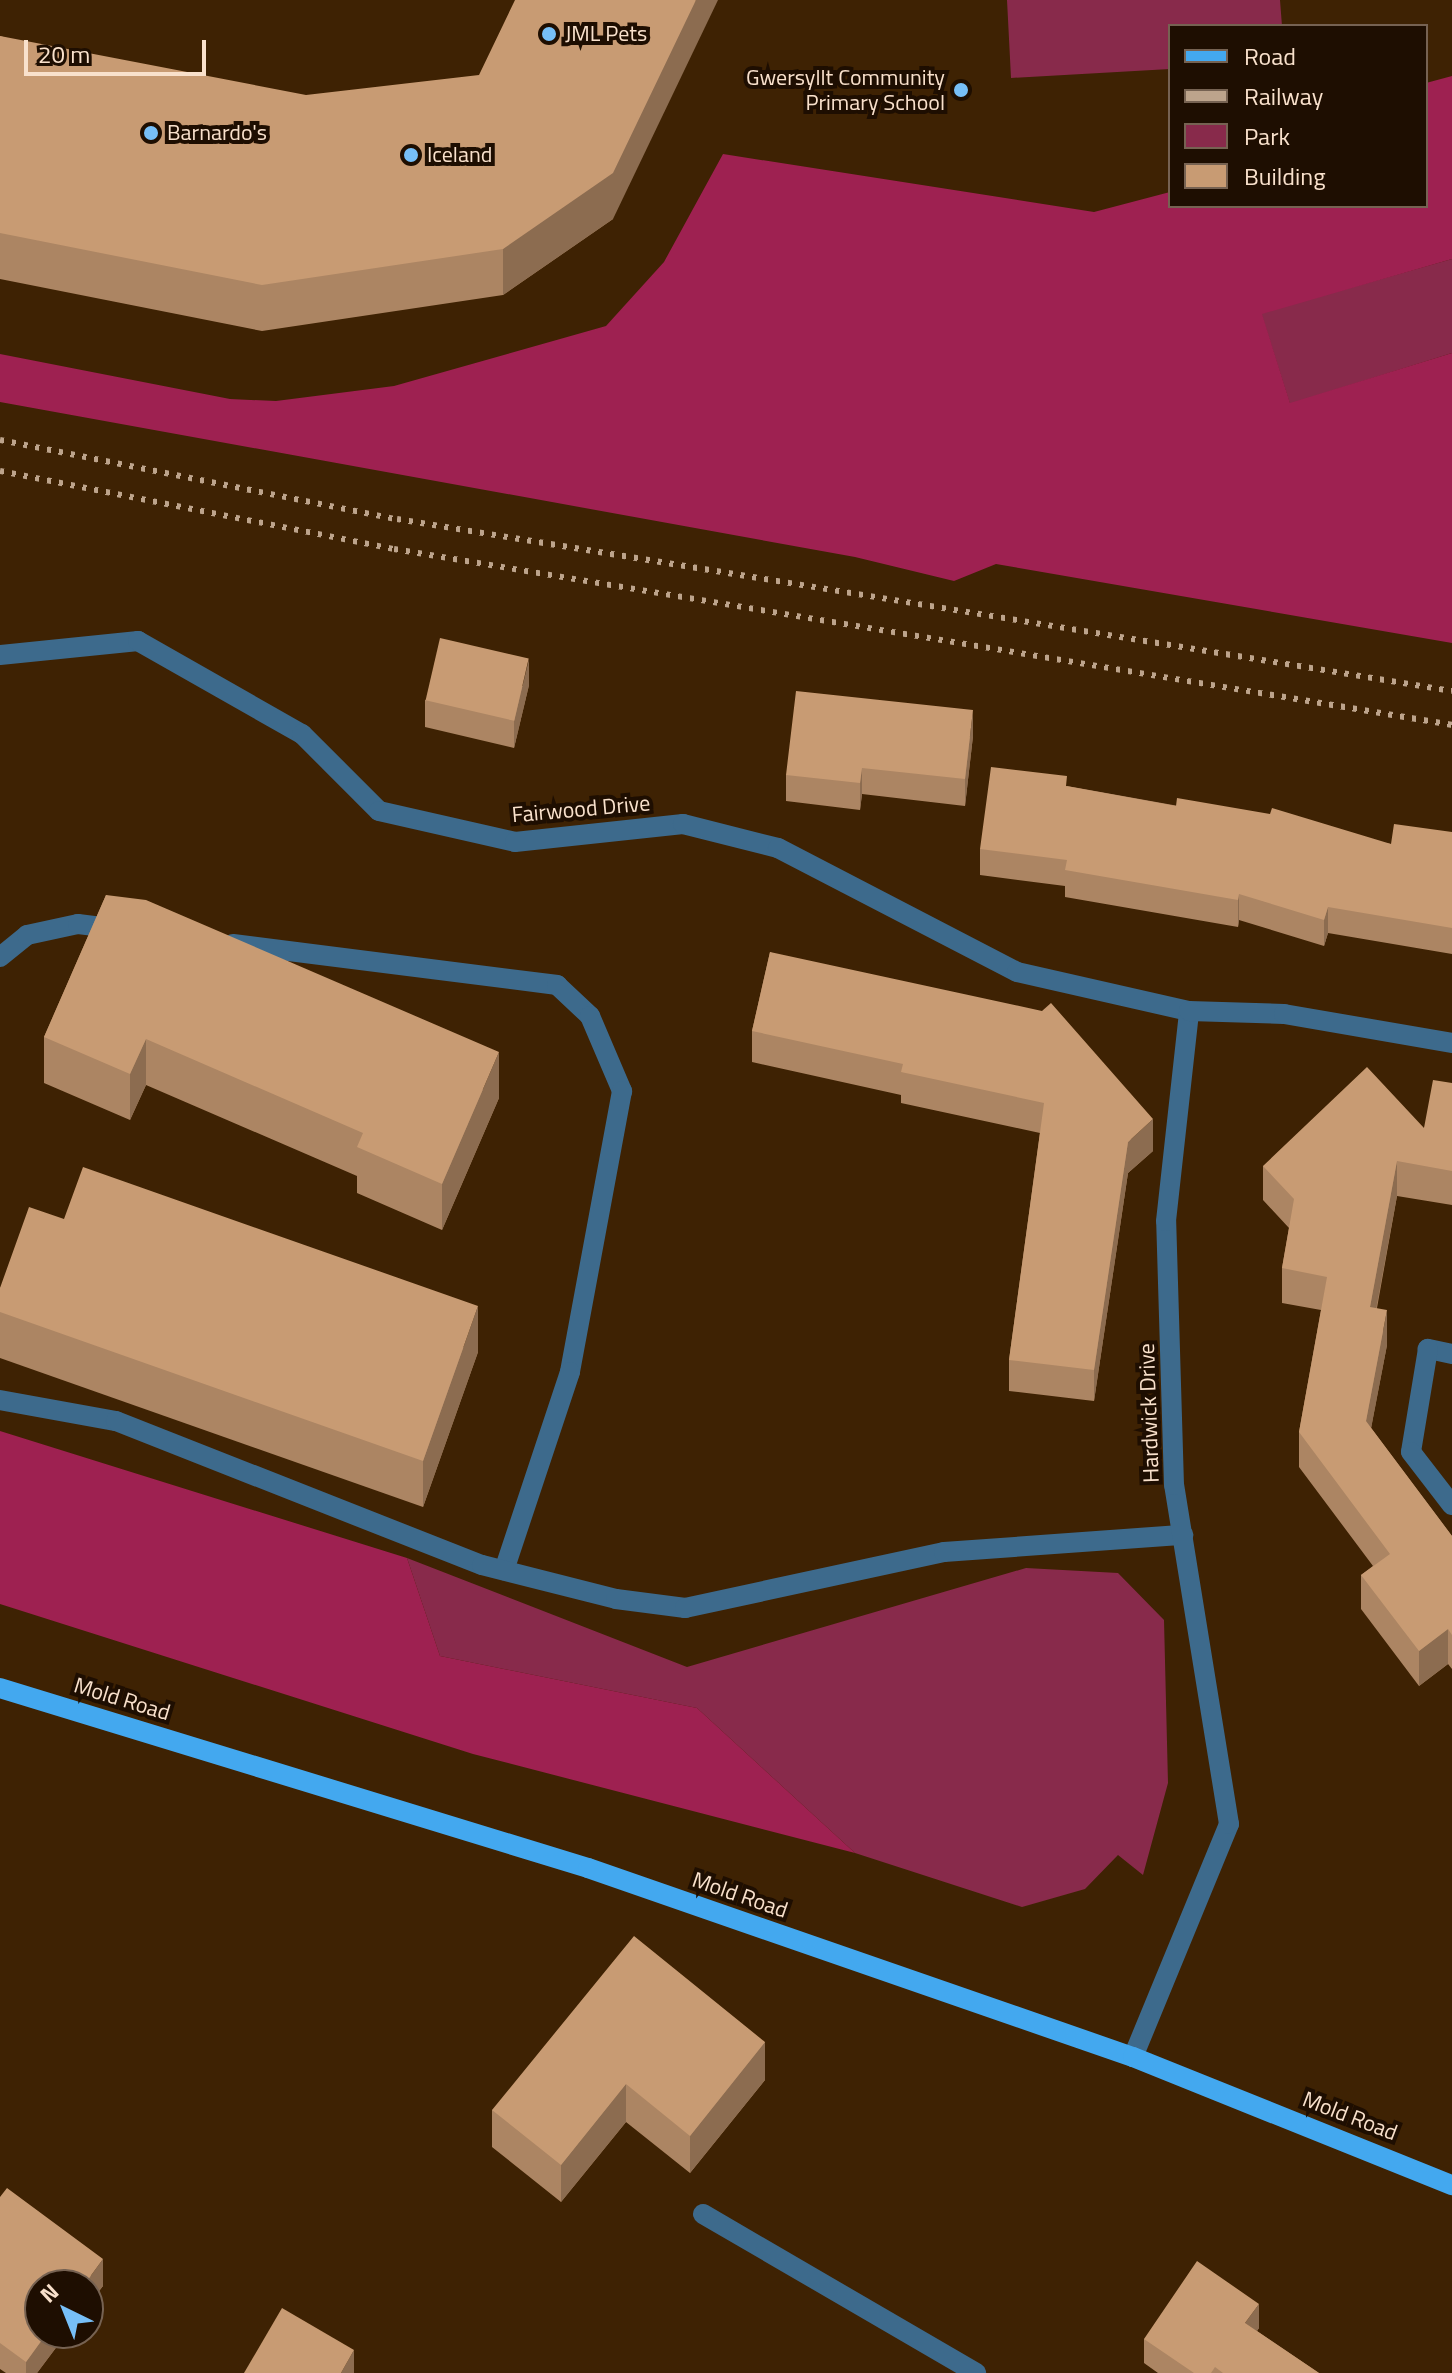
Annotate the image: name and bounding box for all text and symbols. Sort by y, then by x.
place label: JML Pets [565,21,647,47]
scale bar [28,24,210,74]
legend [1168,24,1428,208]
marker: JML Pets [540,25,558,43]
text: 20 m [38,36,90,72]
text: Road [1244,38,1296,74]
place label: Gwersyllt Community Primary School [746,64,945,116]
text: Railway [1244,78,1323,114]
marker: Gwersyllt Community Primary School [952,81,970,99]
text: Park [1244,118,1290,154]
place label: Barnardo's [167,120,267,146]
marker: Barnardo's [142,124,160,142]
place label: Iceland [427,142,492,168]
marker: Iceland [402,146,420,164]
text: Building [1244,158,1326,194]
street label: Fairwood Drive [511,790,651,828]
street label: Hardwick Drive [1133,1343,1165,1483]
street label: Mold Road [71,1672,173,1726]
street label: Mold Road [689,1866,791,1924]
street label: Mold Road [1299,2086,1401,2146]
north arrow [24,2269,104,2349]
text: N [32,2275,66,2311]

